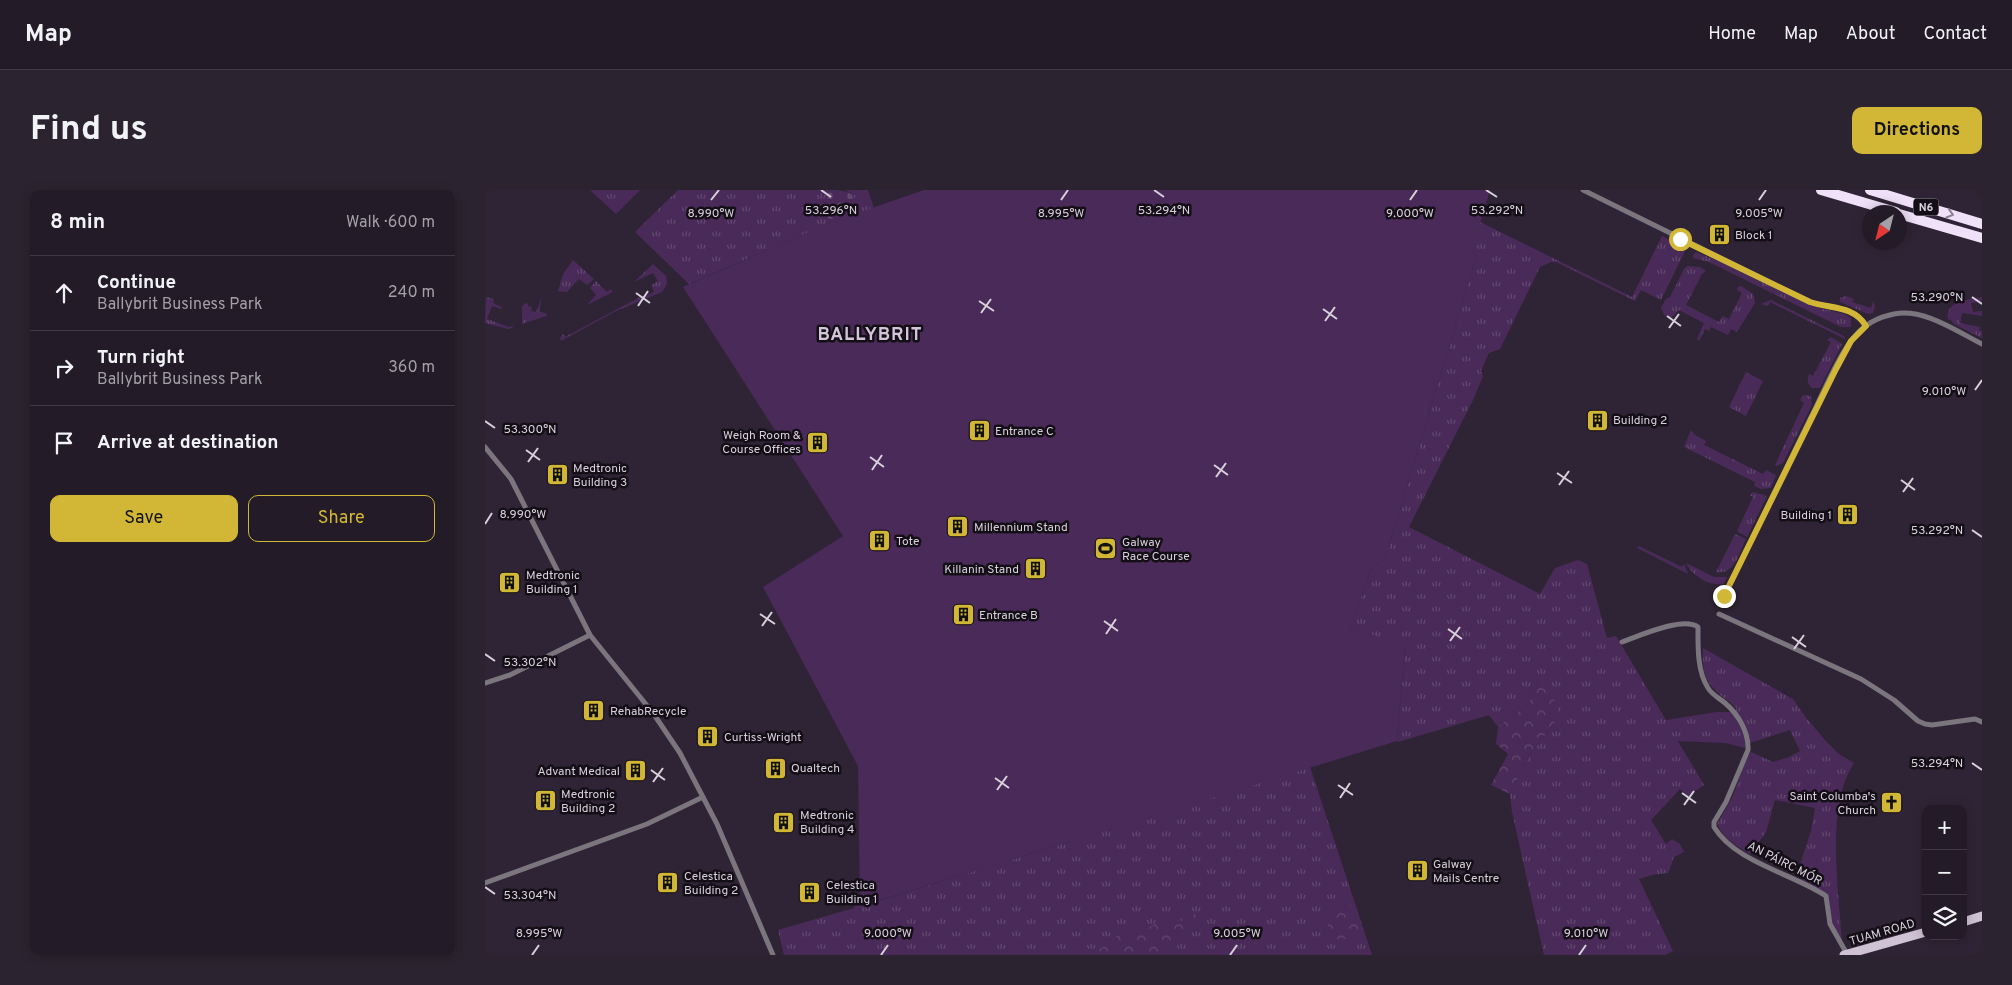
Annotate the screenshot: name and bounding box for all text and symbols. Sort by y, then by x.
text: Map [25,20,72,50]
text: Home [1708,23,1756,46]
text: Map [1784,23,1818,46]
text: About [1846,23,1895,46]
text: Contact [1923,23,1987,46]
button: Directions [1852,107,1982,154]
text: Find us [30,108,148,152]
road number: N6 [1913,198,1939,216]
text: 53.296°N [805,203,857,219]
text: 53.294°N [1138,203,1190,219]
text: 53.292°N [1471,203,1523,219]
north arrow [1862,205,1907,250]
text: 8.990°W [688,206,734,222]
text: 8.995°W [1038,206,1084,222]
text: 9.000°W [1386,206,1434,222]
text: 9.005°W [1735,206,1783,222]
text: 8 min [50,209,105,236]
one-way arrow [1945,209,1954,219]
text: Walk · 600 m [346,213,435,233]
building icon: Block 1 [1707,223,1731,247]
route start [1669,228,1692,251]
place label: Block 1 [1735,228,1773,244]
text: Continue [97,271,176,295]
icon: ahead [50,279,78,307]
text: 240 m [388,283,435,303]
text: 53.290°N [1911,290,1963,306]
text: Ballybrit Business Park [97,295,262,315]
district label: BALLYBRIT [817,324,923,347]
text: Turn right [97,346,185,370]
icon: right [50,354,78,382]
text: 360 m [388,358,435,378]
text: Ballybrit Business Park [97,370,262,390]
text: 9.010°W [1922,384,1966,400]
building icon: Building 2 [1585,408,1609,432]
place label: Building 2 [1613,413,1667,429]
building icon: Entrance C [967,419,991,443]
text: 53.300°N [503,422,557,438]
place label: Entrance C [995,424,1054,440]
place label: Weigh Room & Course Offices [722,428,801,458]
icon: arrive [50,429,78,457]
building icon: Weigh Room & Course Offices [805,430,829,454]
text: Arrive at destination [97,431,278,455]
place label: Medtronic Building 3 [573,461,627,491]
building icon: Medtronic Building 3 [545,463,569,487]
button: Save [50,495,238,542]
button: Share [248,495,435,542]
building icon: Building 1 [1836,503,1860,527]
text: 8.990°W [500,507,546,523]
place label: Building 1 [1780,508,1832,524]
building icon: Millennium Stand [946,515,970,539]
place label: Millennium Stand [974,520,1068,536]
text: 53.292°N [1911,523,1963,539]
building icon: Tote [868,529,892,553]
place label: Tote [896,534,919,550]
place label: Galway Race Course [1122,535,1190,565]
sports icon: Galway Race Course [1094,537,1118,561]
building icon: Killanin Stand [1023,557,1047,581]
place label: Killanin Stand [944,562,1019,578]
place label: Medtronic Building 1 [526,568,580,598]
building icon: Medtronic Building 1 [498,570,522,594]
route end [1713,585,1736,608]
building icon: Entrance B [951,603,975,627]
place label: Entrance B [979,608,1038,624]
text: 53.302°N [504,655,556,671]
building icon: RehabRecycle [582,699,606,723]
place label: RehabRecycle [610,704,686,720]
building icon: Curtiss-Wright [696,725,720,749]
place label: Curtiss-Wright [724,730,802,746]
building icon: Qualtech [763,756,787,780]
text: 53.294°N [1911,756,1963,772]
building icon: Advant Medical [624,759,648,783]
place label: Qualtech [791,761,840,777]
place label: Advant Medical [537,764,620,780]
place label: Medtronic Building 2 [561,787,615,817]
building icon: Medtronic Building 2 [533,789,557,813]
place label: Saint Columba's Church [1789,789,1876,819]
church icon: Saint Columba's Church [1880,791,1904,815]
map controls [1922,805,1967,940]
button: + [1922,805,1967,850]
place label: Medtronic Building 4 [800,808,855,838]
building icon: Medtronic Building 4 [772,810,796,834]
street label: AN PÁIRC MÓR [1745,838,1825,890]
button: − [1922,850,1967,895]
place label: Galway Mails Centre [1433,857,1499,887]
building icon: Galway Mails Centre [1405,859,1429,883]
place label: Celestica Building 2 [684,869,738,899]
building icon: Celestica Building 2 [656,871,680,895]
place label: Celestica Building 1 [826,878,878,908]
building icon: Celestica Building 1 [798,880,822,904]
text: 53.304°N [504,888,556,904]
button: layers [1922,895,1967,940]
street label: TUAM ROAD [1848,916,1917,950]
text: 8.995°W [516,926,562,942]
text: 9.000°W [864,926,912,942]
text: 9.005°W [1213,926,1261,942]
text: 9.010°W [1564,926,1608,942]

